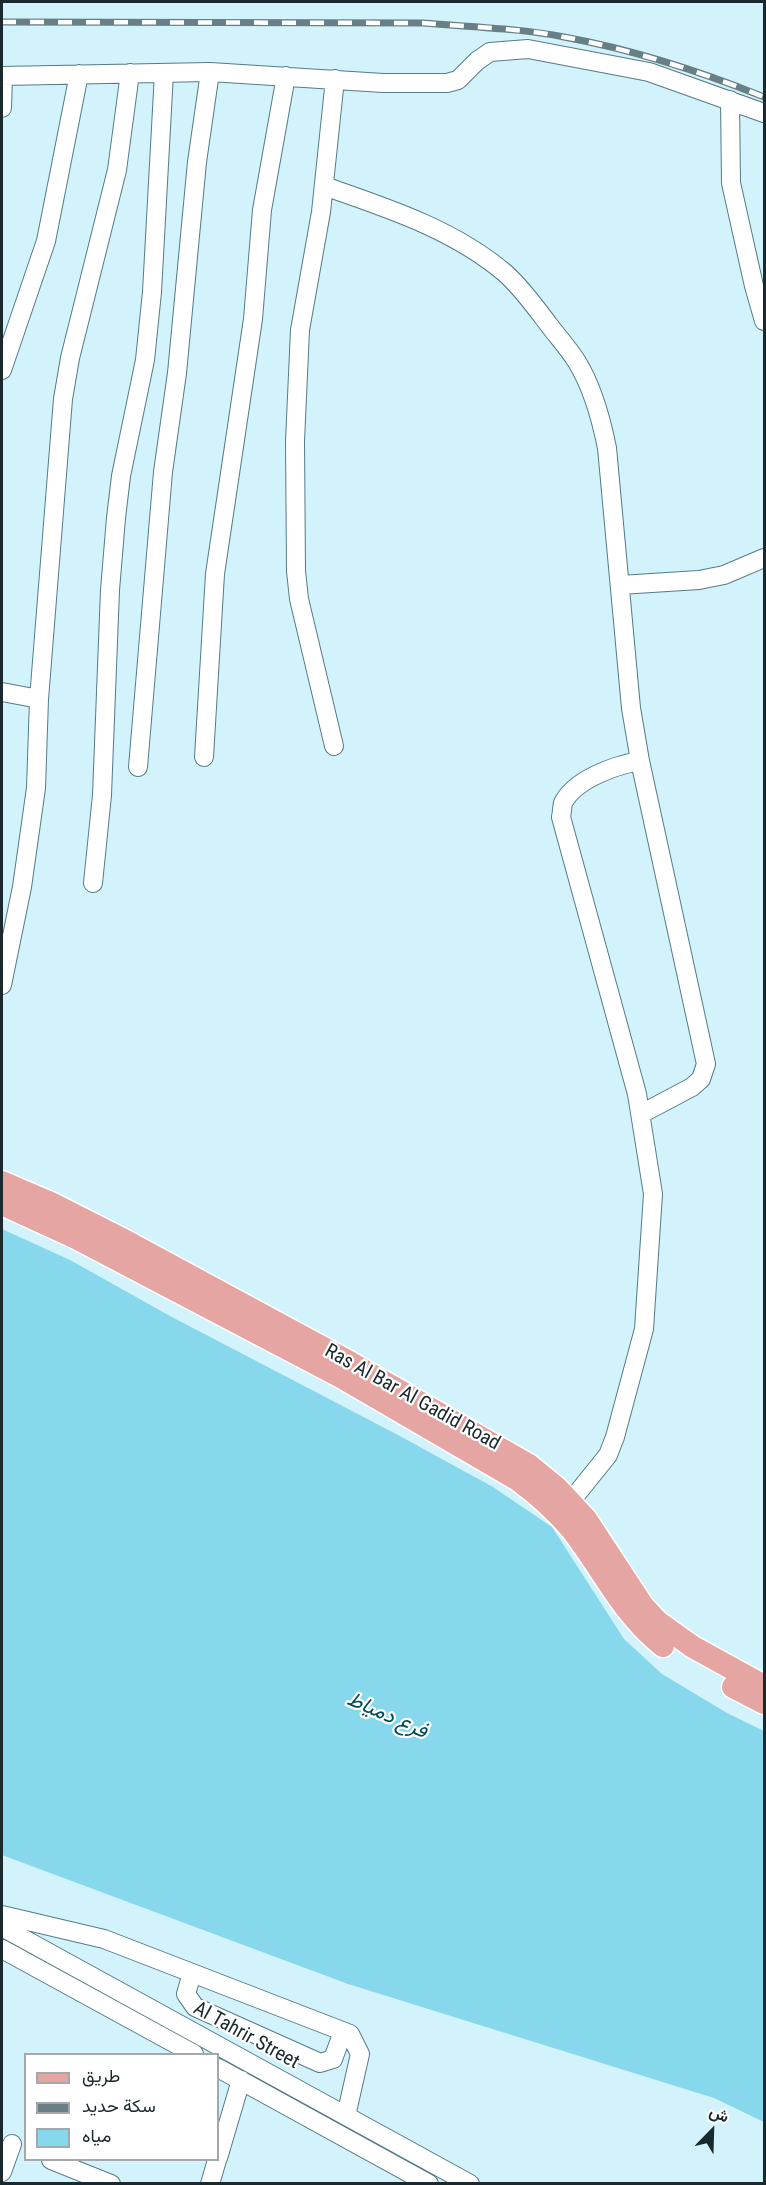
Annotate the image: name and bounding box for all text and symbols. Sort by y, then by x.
street label: Ras Al Bar Al Gadid Road [320,1340,504,1456]
water label: فرع دمياط [343,1687,431,1745]
street label: Al Tahrir Street [189,1997,303,2075]
legend [24,2053,219,2161]
text: طريق [82,2065,120,2086]
text: سكة حديد [82,2095,156,2116]
north arrow [682,2101,742,2161]
text: ش [707,2101,732,2126]
text: مياه [82,2125,111,2146]

